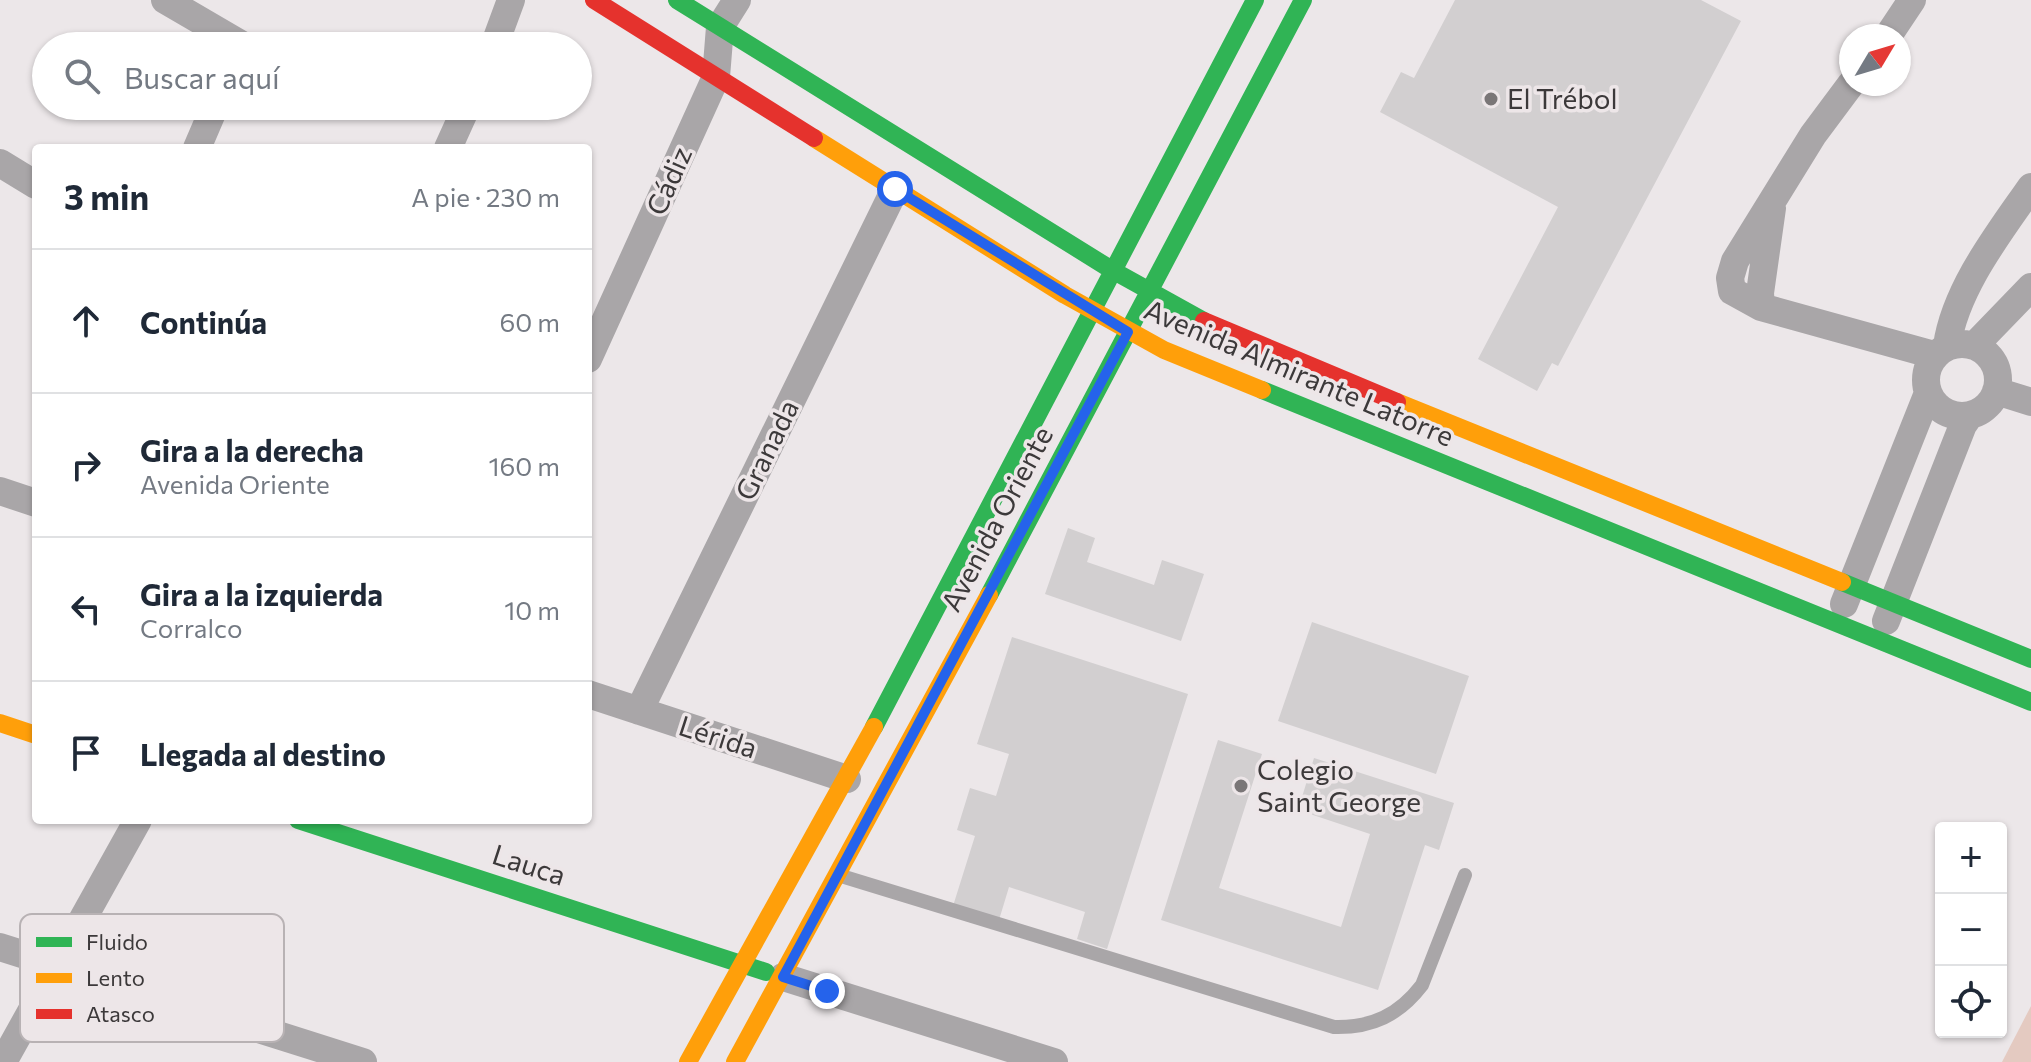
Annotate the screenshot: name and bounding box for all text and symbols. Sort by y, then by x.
north arrow [1839,24,1911,96]
search box [32,32,592,120]
icon: search [60,54,104,98]
text: Buscar aquí [124,58,280,95]
place label: El Trébol [1507,81,1618,115]
marker: El Trébol [1482,90,1500,108]
street label: Cádiz [638,141,698,220]
route start [877,171,913,207]
text: 3 min [64,175,149,217]
text: A pie · 230 m [411,181,560,212]
street label: Avenida Almirante Latorre [1140,291,1459,453]
icon: ahead [64,299,108,343]
text: Continúa [140,303,267,340]
text: 60 m [500,306,560,337]
street label: Granada [727,394,805,505]
street label: Avenida Oriente [933,420,1059,617]
text: Gira a la derecha [140,431,364,468]
icon: right [64,443,108,487]
text: 160 m [488,450,560,481]
text: Avenida Oriente [140,468,330,499]
text: Gira a la izquierda [140,575,383,612]
icon: left [64,587,108,631]
text: 10 m [504,594,560,625]
text: Corralco [140,612,242,643]
street label: Lérida [675,708,762,765]
icon: arrive [64,731,108,775]
text: Llegada al destino [140,735,386,772]
place label: Colegio Saint George [1257,752,1421,818]
marker: Colegio Saint George [1232,777,1250,795]
map controls [1935,822,2007,1038]
button: + [1935,822,2007,894]
street label: Lauca [488,836,570,892]
button: − [1935,894,2007,966]
legend [20,914,284,1042]
text: Fluido [86,928,148,955]
text: Lento [86,964,145,991]
button: locate [1935,966,2007,1038]
route end [809,973,845,1009]
text: Atasco [86,1000,155,1027]

